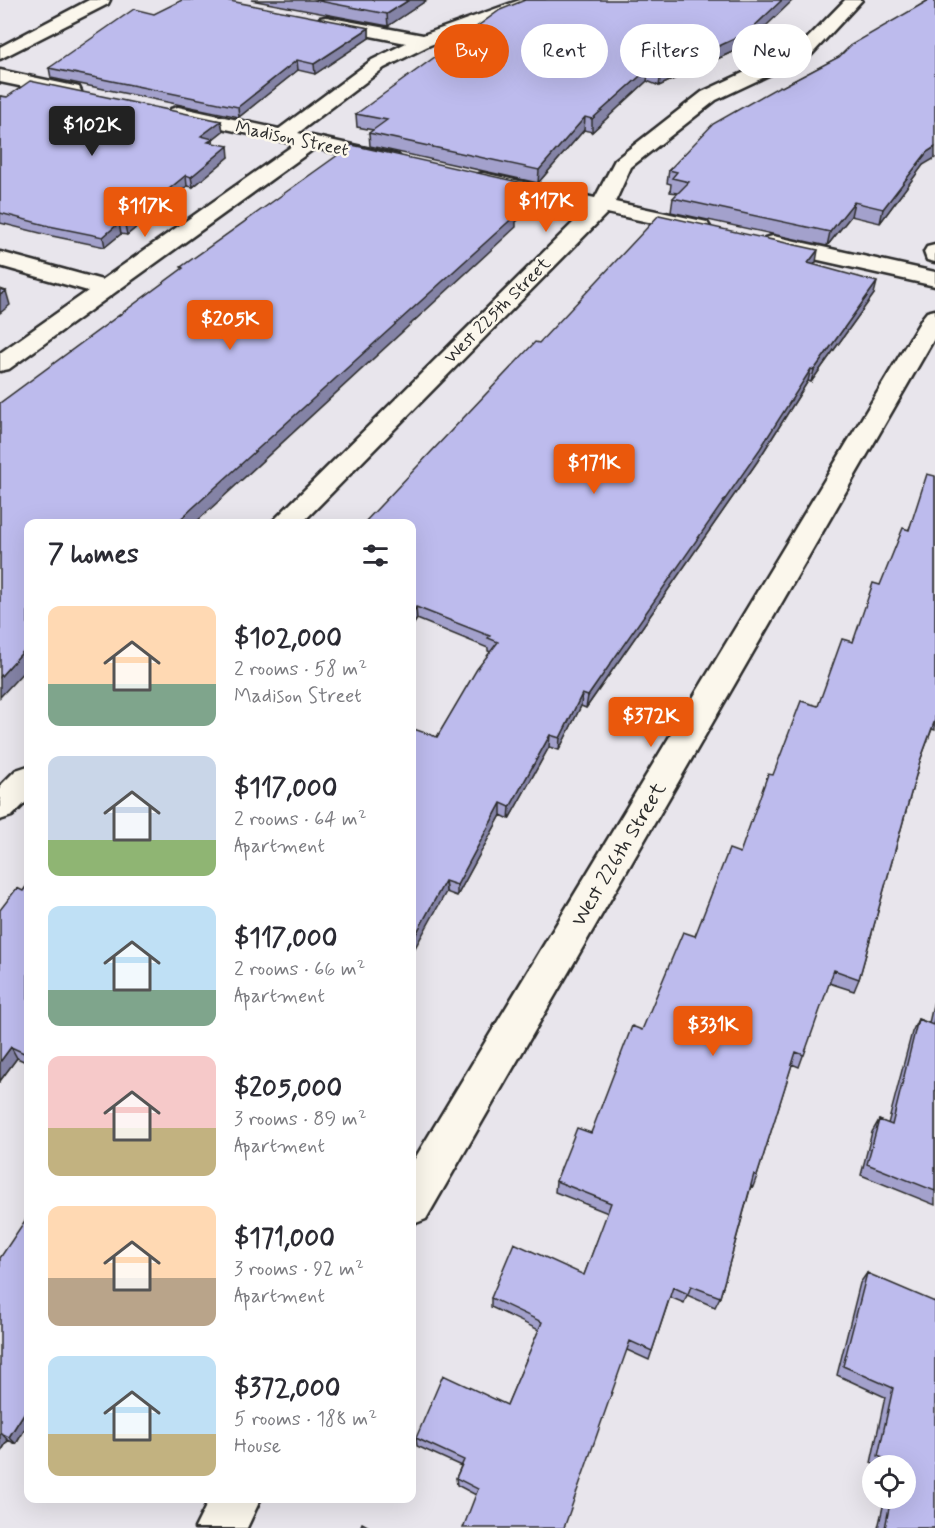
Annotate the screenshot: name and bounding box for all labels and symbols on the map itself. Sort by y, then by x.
pin: $102K [50,106,134,157]
street label: Madison Street [233,115,351,163]
pin: $117K [504,182,588,233]
pin: $117K [103,187,187,238]
street label: West 225th Street [439,252,557,369]
pin: $205K [188,300,272,351]
pin: $171K [552,444,636,495]
pin: $372K [609,697,693,748]
street label: West 226th Street [565,777,673,932]
pin: $331K [671,1006,755,1057]

